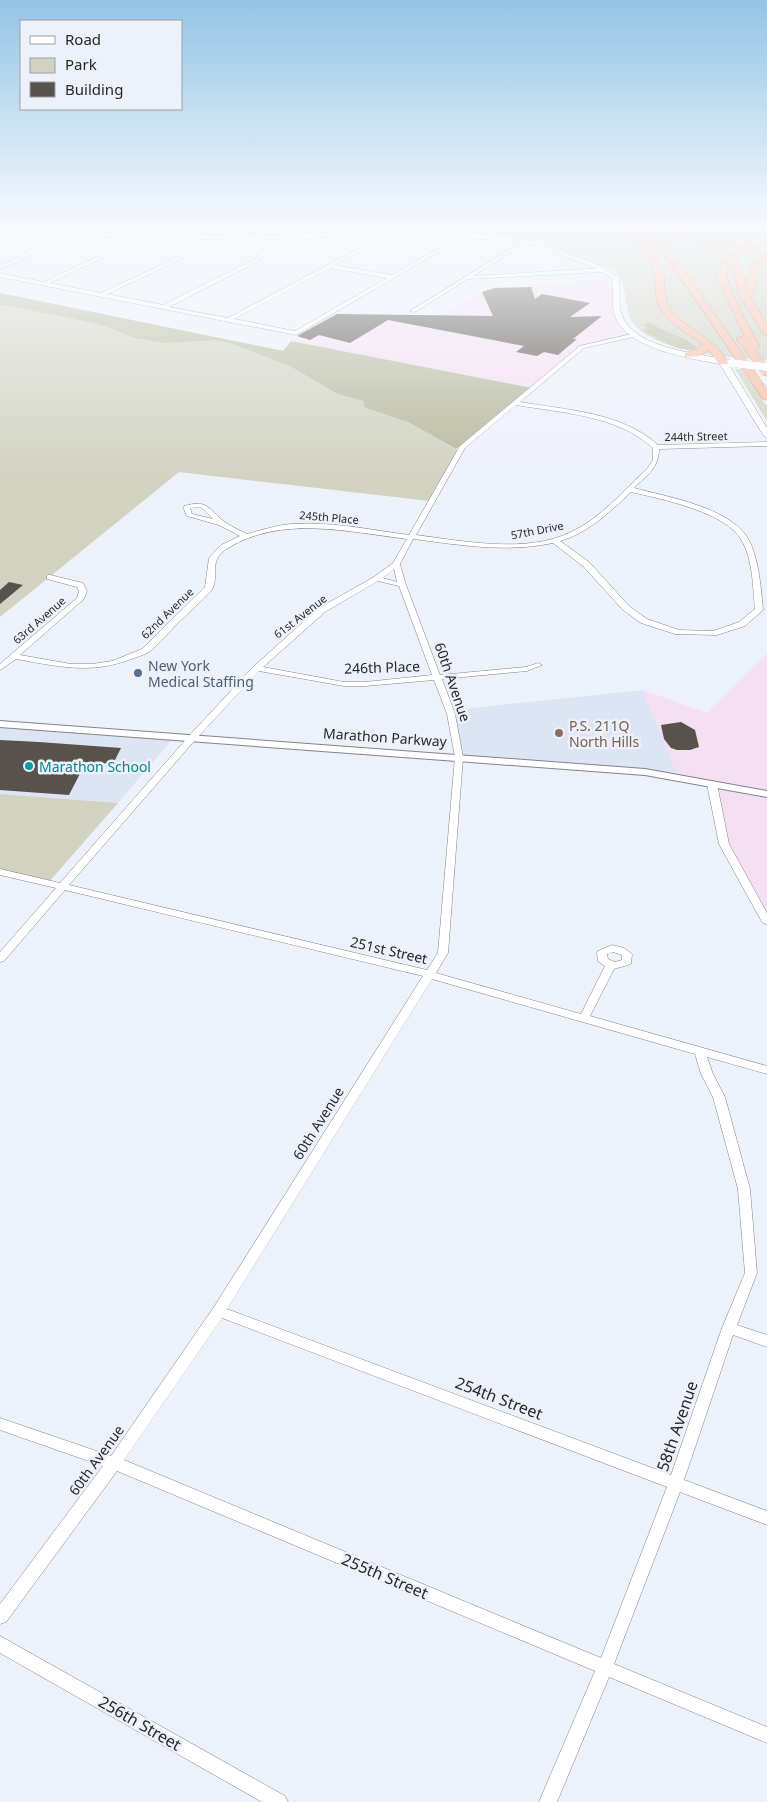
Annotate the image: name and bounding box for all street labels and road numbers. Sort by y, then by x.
street label: 244th Street [664,428,728,444]
street label: 245th Place [299,507,359,527]
street label: 57th Drive [509,518,565,542]
street label: 62nd Avenue [137,584,197,642]
street label: 61st Avenue [270,591,330,641]
street label: 63rd Avenue [9,593,69,647]
street label: 60th Avenue [431,640,475,724]
street label: 246th Place [344,656,420,678]
street label: Marathon Parkway [323,723,448,751]
street label: 251st Street [349,932,429,968]
street label: 60th Avenue [288,1083,348,1163]
street label: 254th Street [452,1371,546,1425]
street label: 58th Avenue [651,1378,703,1474]
street label: 60th Avenue [64,1421,128,1499]
street label: 255th Street [338,1548,432,1604]
street label: 256th Street [95,1690,186,1756]

